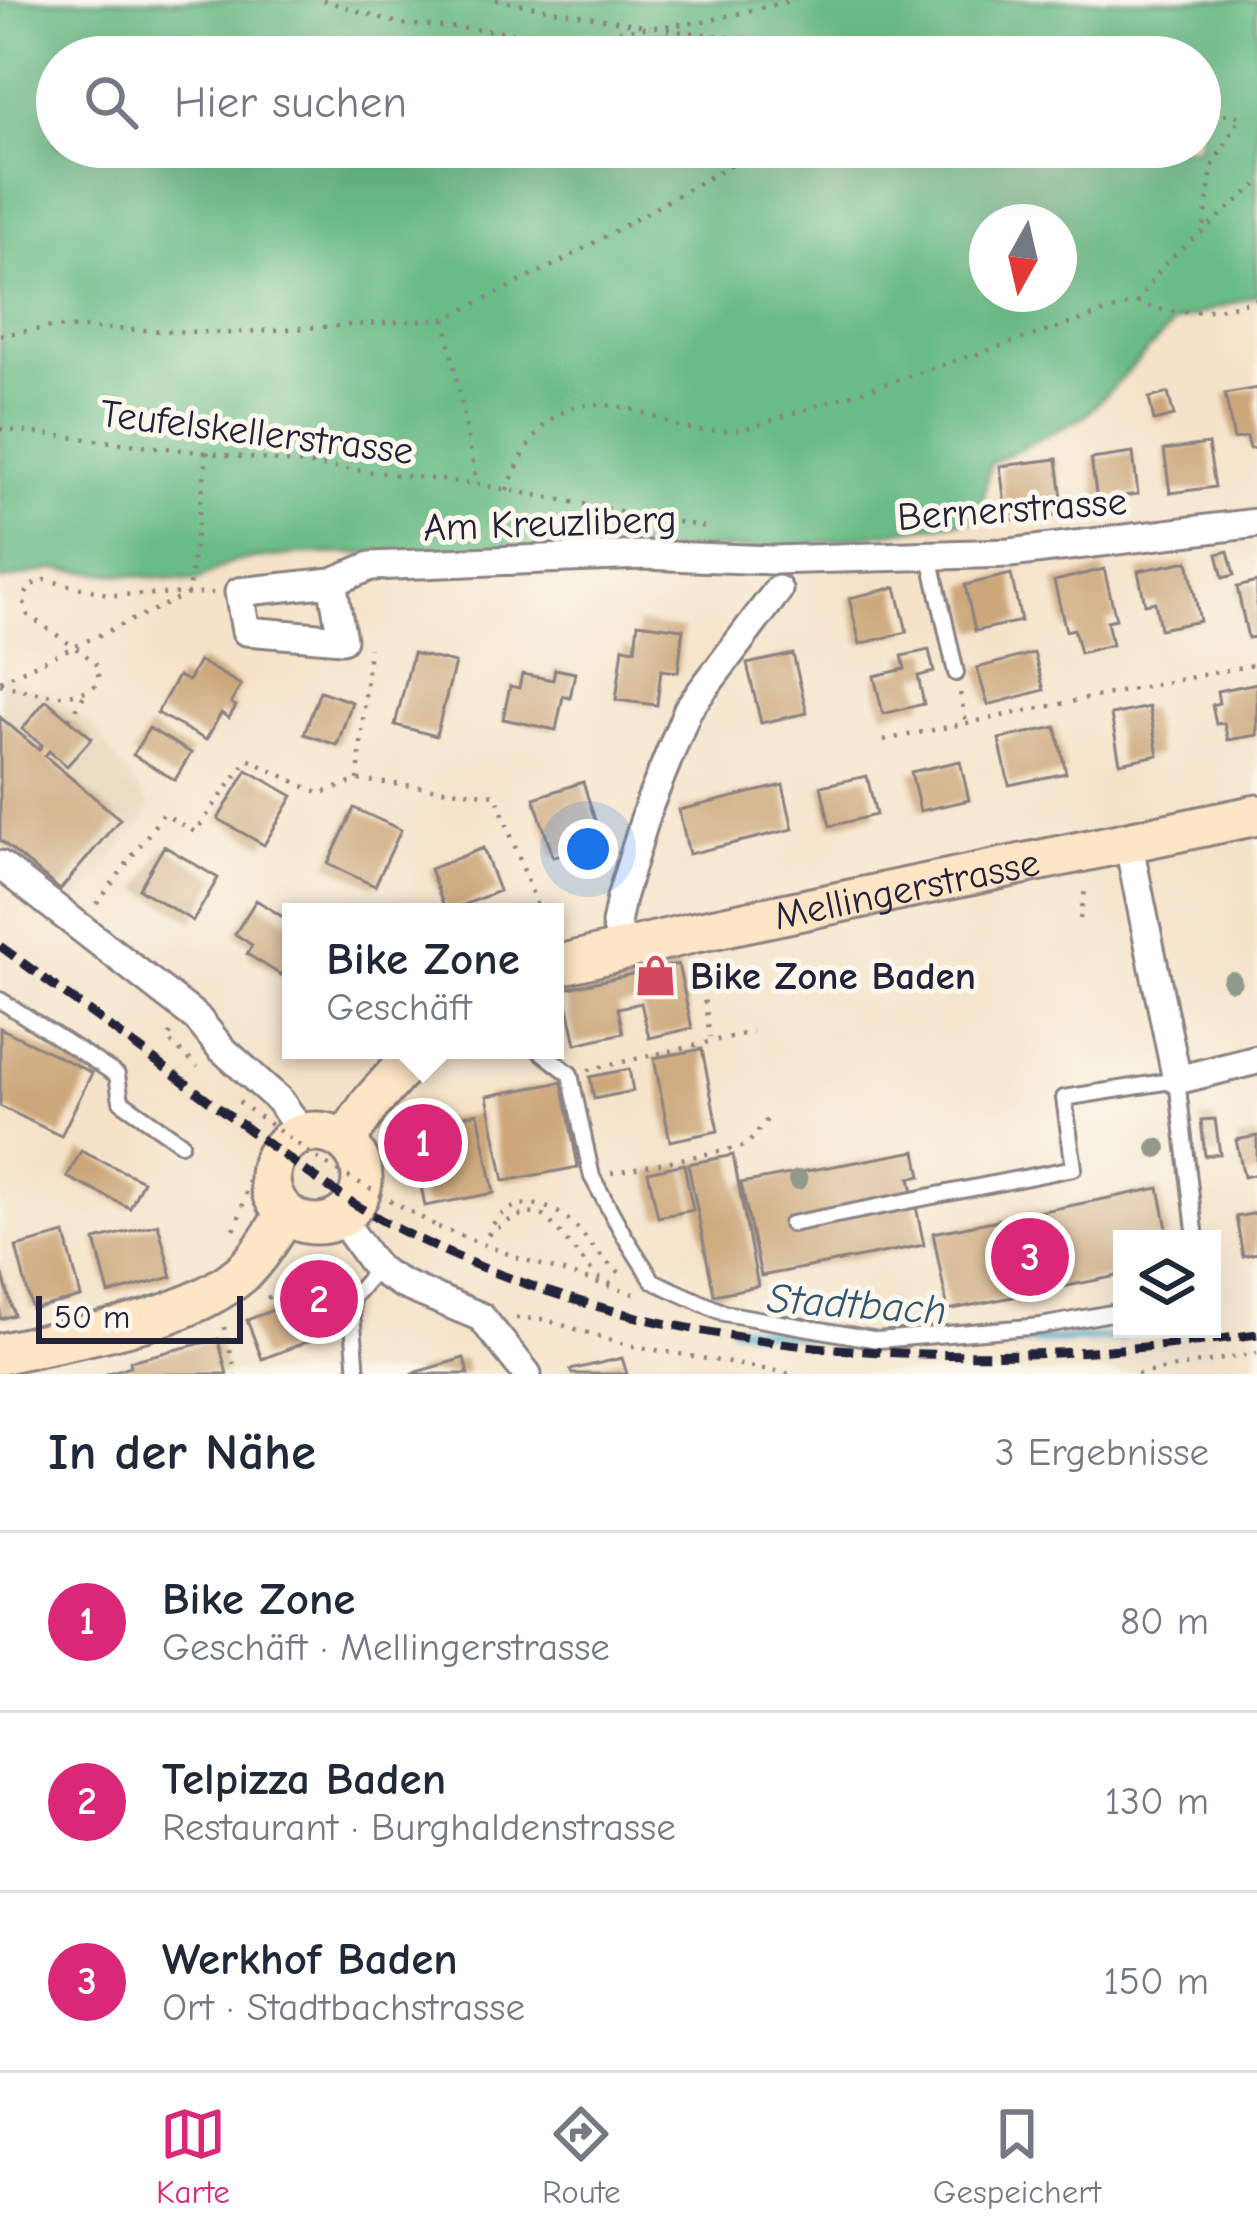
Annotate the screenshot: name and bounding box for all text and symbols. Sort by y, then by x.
search box [36,36,1221,168]
icon: search [78,69,144,135]
text: Hier suchen [174,76,407,128]
north arrow [969,204,1077,312]
street label: Teufelskellerstrasse [98,391,416,474]
street label: Bernerstrasse [896,479,1128,540]
street label: Am Kreuzliberg [422,497,678,550]
your location [558,819,618,879]
street label: Mellingerstrasse [770,840,1043,939]
popup [282,903,564,1059]
text: Bike Zone [326,933,520,985]
shop icon: Bike Zone Baden [633,952,679,998]
place label: Bike Zone Baden [690,954,976,999]
text: Geschäft [326,985,472,1030]
pin: 1 [384,1098,462,1188]
pin: 3 [991,1212,1069,1302]
map controls [1113,1230,1221,1338]
button: layers [1113,1230,1221,1338]
pin: 2 [280,1254,358,1344]
water label: Stadtbach [766,1274,948,1335]
scale bar [36,1290,243,1343]
text: 50 m [54,1298,130,1336]
text: In der Nähe [48,1423,316,1482]
text: 3 Ergebnisse [995,1430,1209,1475]
text: Bike Zone [162,1573,355,1625]
text: 1 [79,1599,95,1644]
text: 80 m [1120,1599,1209,1644]
text: Geschäft · Mellingerstrasse [162,1625,610,1670]
text: Telpizza Baden [162,1753,446,1805]
text: 2 [77,1779,97,1824]
text: 130 m [1105,1779,1209,1824]
text: Restaurant · Burghaldenstrasse [162,1805,676,1850]
text: Werkhof Baden [162,1933,458,1985]
text: 3 [77,1959,97,2004]
text: 150 m [1103,1959,1209,2004]
text: Ort · Stadtbachstrasse [162,1985,525,2030]
tab: Karte [156,2101,230,2211]
tab: Route [542,2101,621,2211]
tab: Gespeichert [933,2101,1101,2211]

